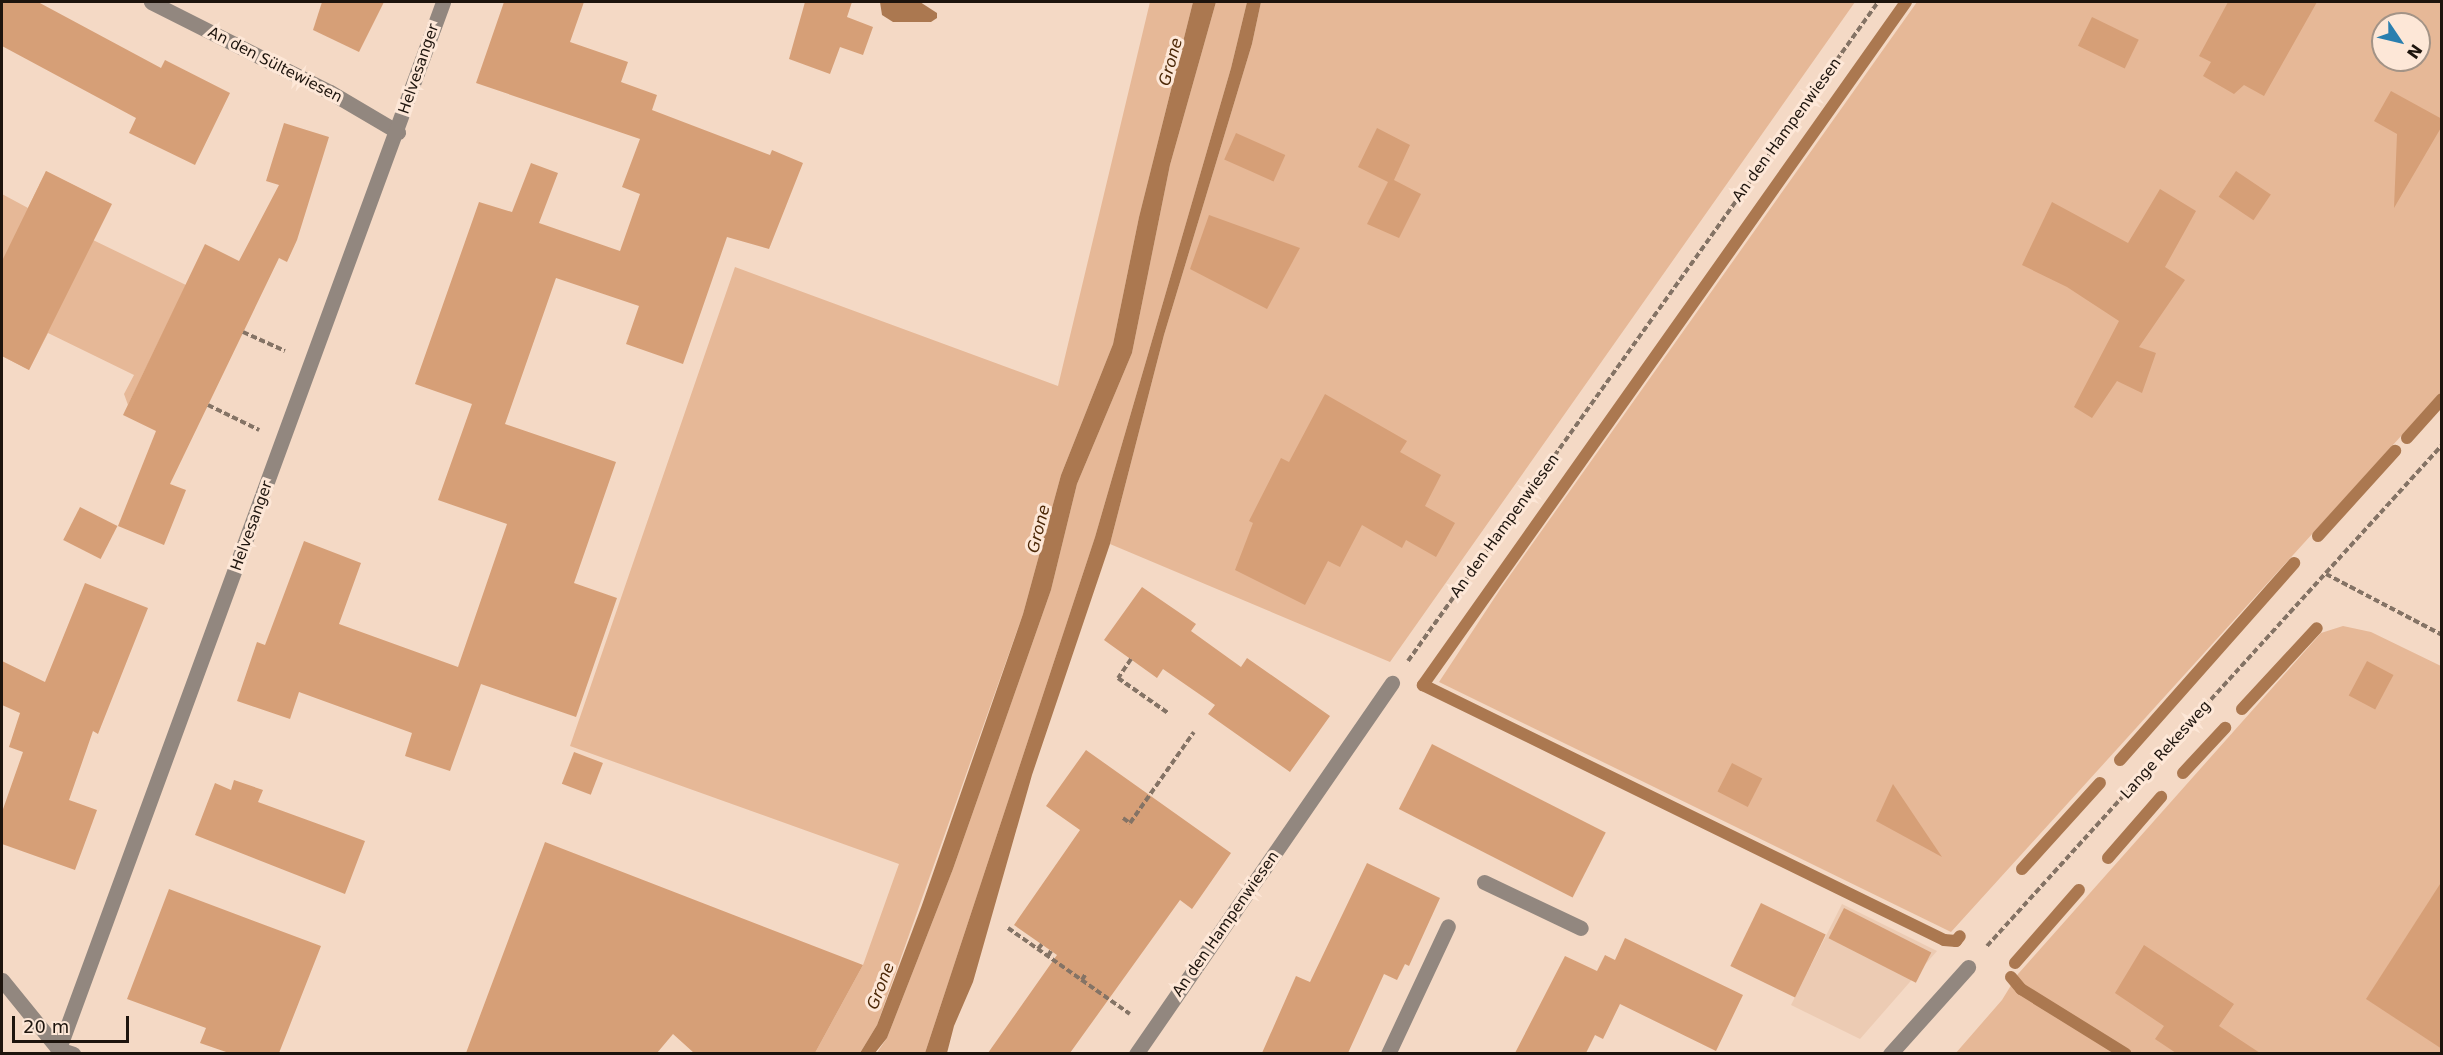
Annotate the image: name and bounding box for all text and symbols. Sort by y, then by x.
north arrow [2371,12,2431,72]
street label: Helvesanger [395,22,443,116]
street label: An den Sültewiesen [205,23,345,107]
water label: Grone [1155,36,1187,88]
text: N [2403,41,2426,62]
street label: An den Hampenwiesen [1729,55,1845,205]
street label: An den Hampenwiesen [1447,451,1563,601]
street label: Helvesanger [227,479,277,573]
water label: Grone [1024,503,1054,555]
street label: Lange Rekesweg [2117,697,2215,803]
street label: An den Hampenwiesen [1169,848,1283,1000]
water label: Grone [863,960,899,1012]
scale bar [15,1004,132,1042]
text: 20 m [23,1016,69,1037]

